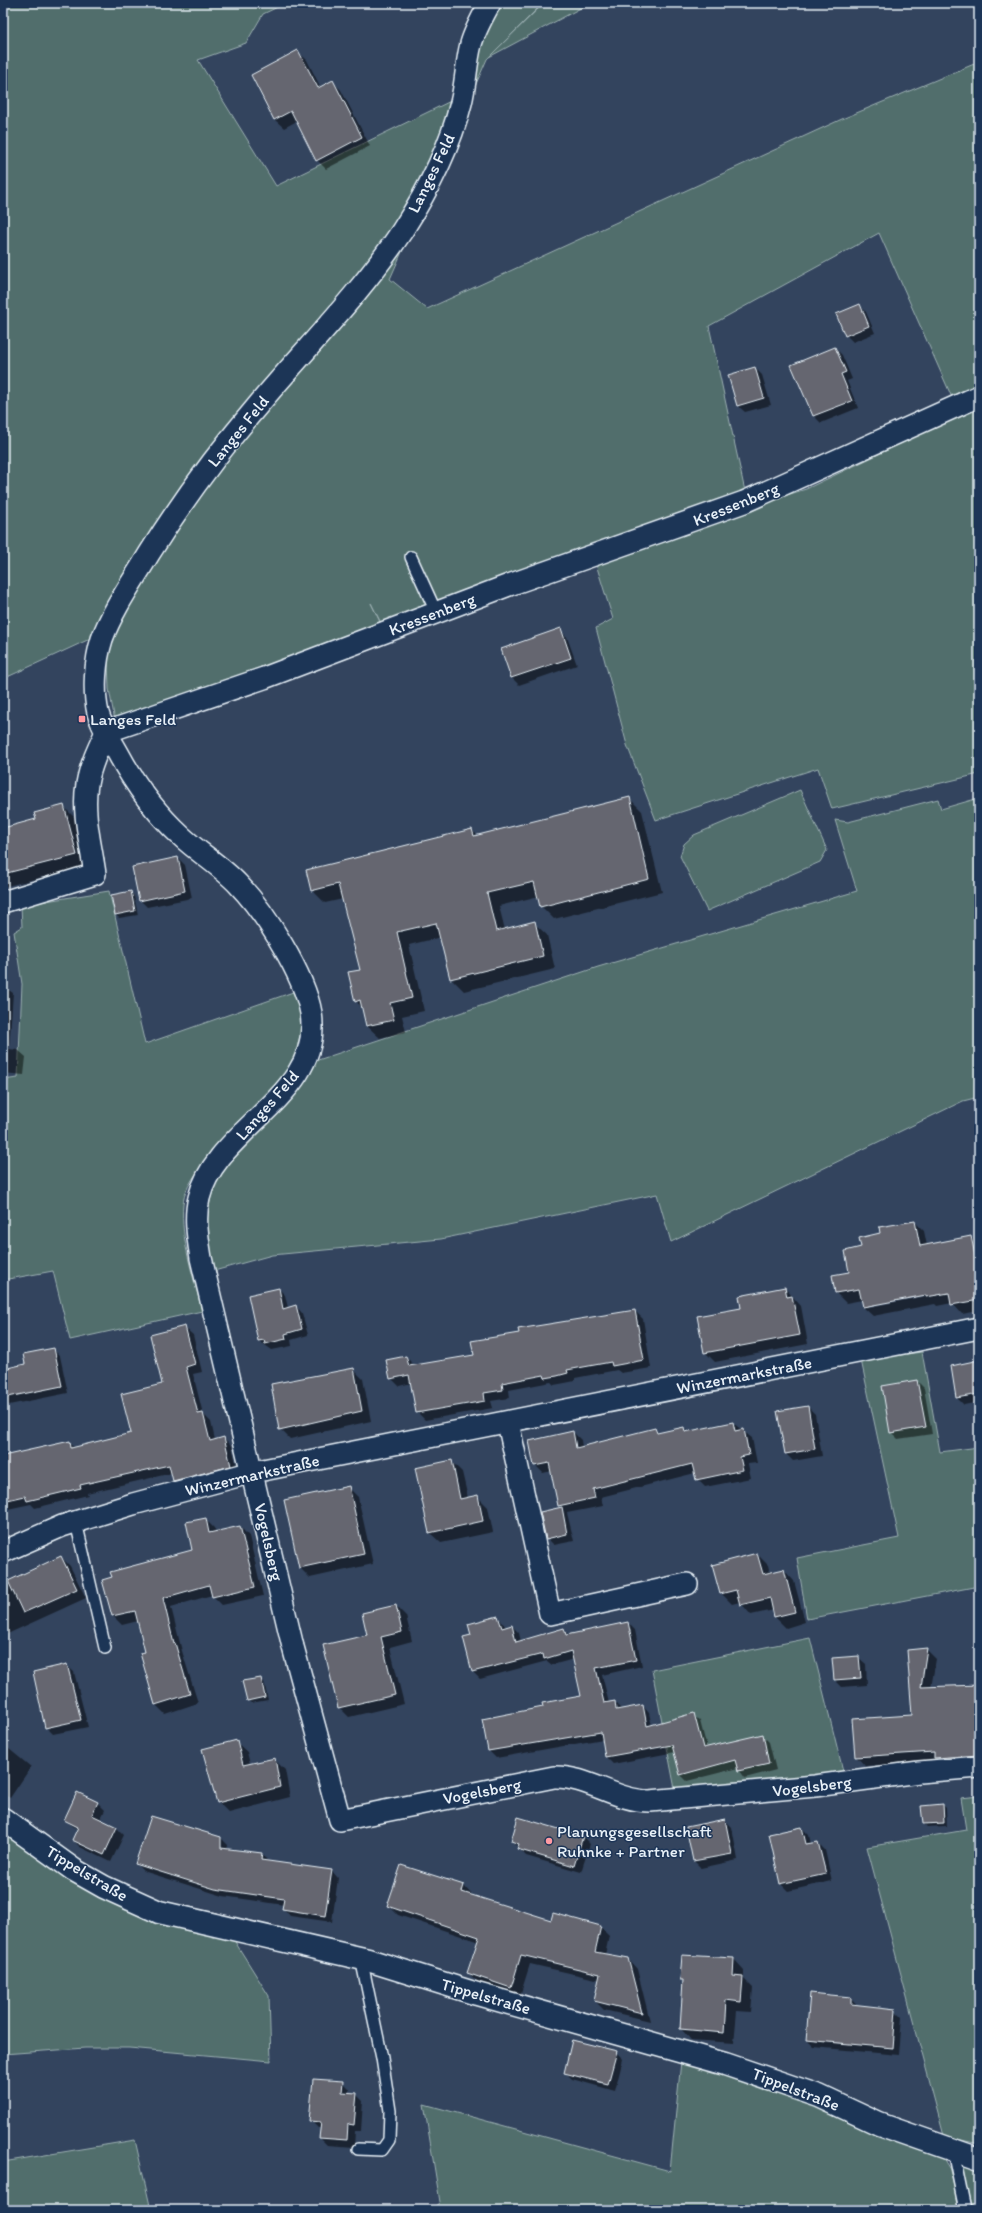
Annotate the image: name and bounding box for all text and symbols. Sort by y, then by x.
street label: Langes Feld [403,130,459,216]
street label: Langes Feld [203,391,273,471]
street label: Kressenberg [690,478,782,530]
street label: Kressenberg [386,588,478,640]
place label: Langes Feld [90,709,176,729]
marker: Langes Feld [77,714,87,724]
street label: Langes Feld [231,1066,303,1144]
street label: Winzermarkstraße [675,1352,813,1398]
street label: Winzermarkstraße [183,1450,321,1500]
street label: Vogelsberg [250,1501,288,1583]
street label: Vogelsberg [771,1771,853,1801]
street label: Vogelsberg [441,1774,523,1808]
place label: Planungsgesellschaft Ruhnke + Partner [557,1821,712,1861]
marker: Planungsgesellschaft Ruhnke + Partner [544,1836,554,1846]
street label: Tippelstraße [42,1841,132,1905]
street label: Tippelstraße [439,1974,533,2018]
street label: Tippelstraße [749,2063,843,2115]

